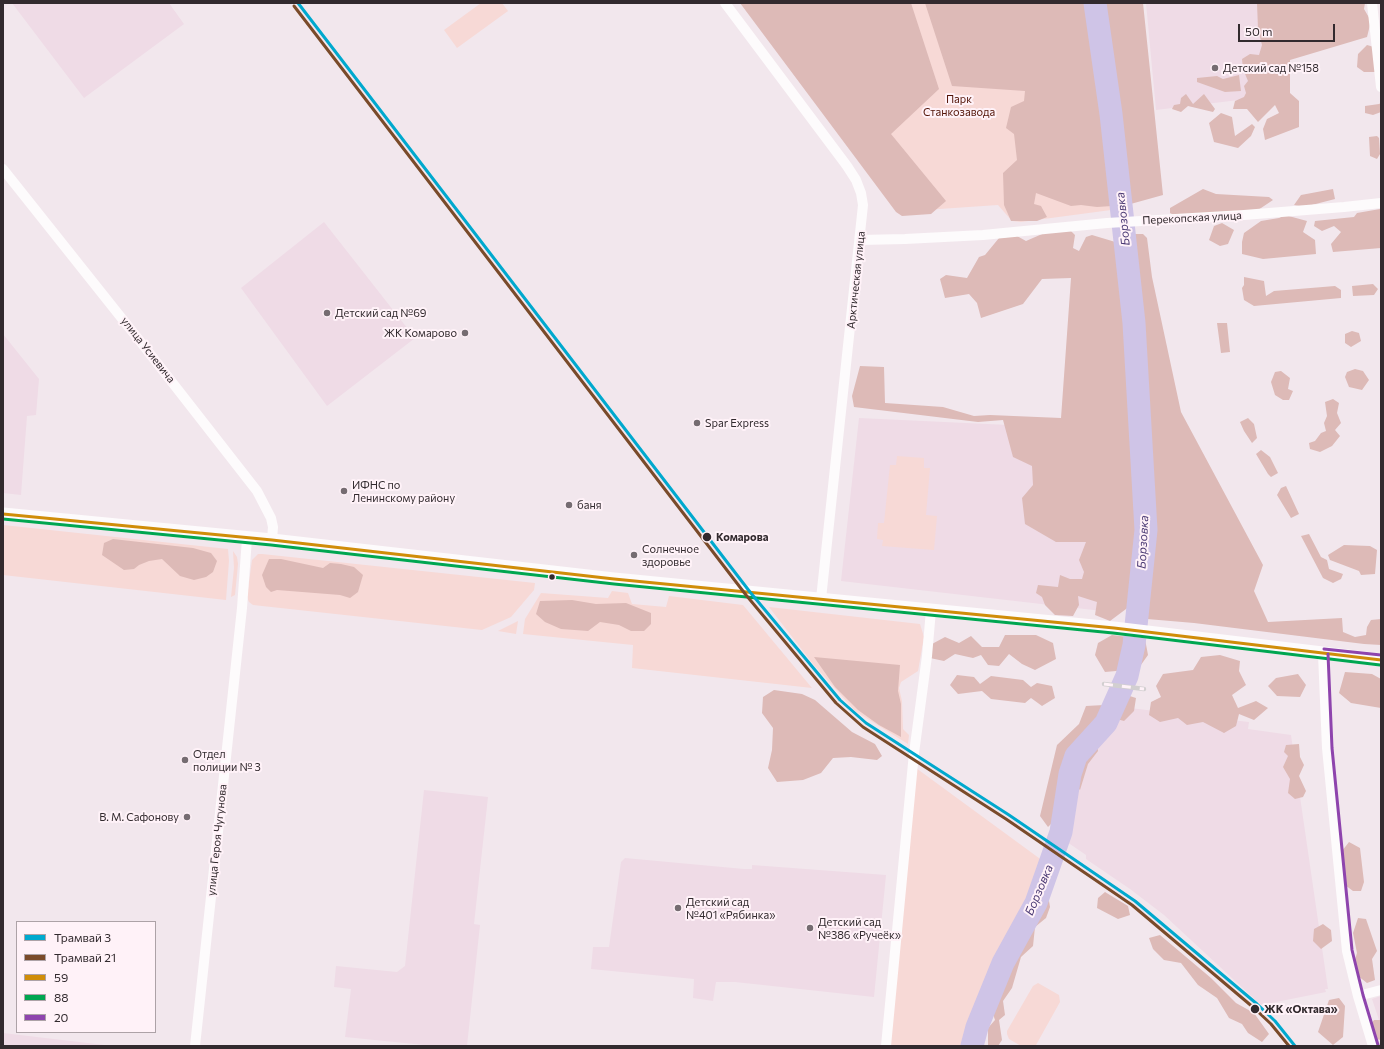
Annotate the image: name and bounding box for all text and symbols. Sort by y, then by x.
scale bar [1240,16,1337,42]
text: 50 m [1245,24,1273,38]
place label: Детский сад №158 [1223,61,1319,75]
marker: Детский сад №158 [1210,63,1220,73]
park label: Парк Станкозавода [923,92,995,118]
water label: Борзовка [1113,192,1133,246]
street label: Перекопская улица [1142,209,1242,227]
street label: Арктическая улица [844,231,868,329]
place label: Детский сад №69 [335,306,426,320]
marker: Детский сад №69 [322,308,332,318]
street label: улица Усиевича [118,314,178,386]
place label: ЖК Комарово [384,326,457,340]
marker: ЖК Комарово [460,328,470,338]
place label: Spar Express [705,416,769,430]
marker: Spar Express [692,418,702,428]
place label: ИФНС по Ленинскому району [352,478,455,504]
marker: ИФНС по Ленинскому району [339,486,349,496]
place label: баня [577,498,601,512]
marker: баня [564,500,574,510]
water label: Борзовка [1134,515,1152,569]
place label: Комарова [716,530,768,544]
marker: Комарова [701,531,713,543]
place label: Солнечное здоровье [642,542,699,568]
marker: Солнечное здоровье [629,550,639,560]
unlabelled marker [547,572,557,582]
place label: Отдел полиции № 3 [193,747,261,773]
marker: Отдел полиции № 3 [180,755,190,765]
street label: улица Героя Чугунова [205,783,229,897]
place label: В. М. Сафонову [99,810,179,824]
marker: В. М. Сафонову [182,812,192,822]
water label: Борзовка [1022,862,1056,918]
place label: Детский сад №401 «Рябинка» [686,895,775,921]
marker: Детский сад №401 «Рябинка» [673,903,683,913]
place label: Детский сад №386 «Ручеёк» [818,915,901,941]
legend [16,921,156,1033]
marker: Детский сад №386 «Ручеёк» [805,923,815,933]
text: Трамвай 3 [54,930,111,944]
text: Трамвай 21 [54,950,116,964]
text: 59 [54,970,68,984]
text: 88 [54,990,69,1004]
place label: ЖК «Октава» [1264,1002,1338,1016]
marker: ЖК «Октава» [1249,1003,1261,1015]
text: 20 [54,1010,68,1024]

